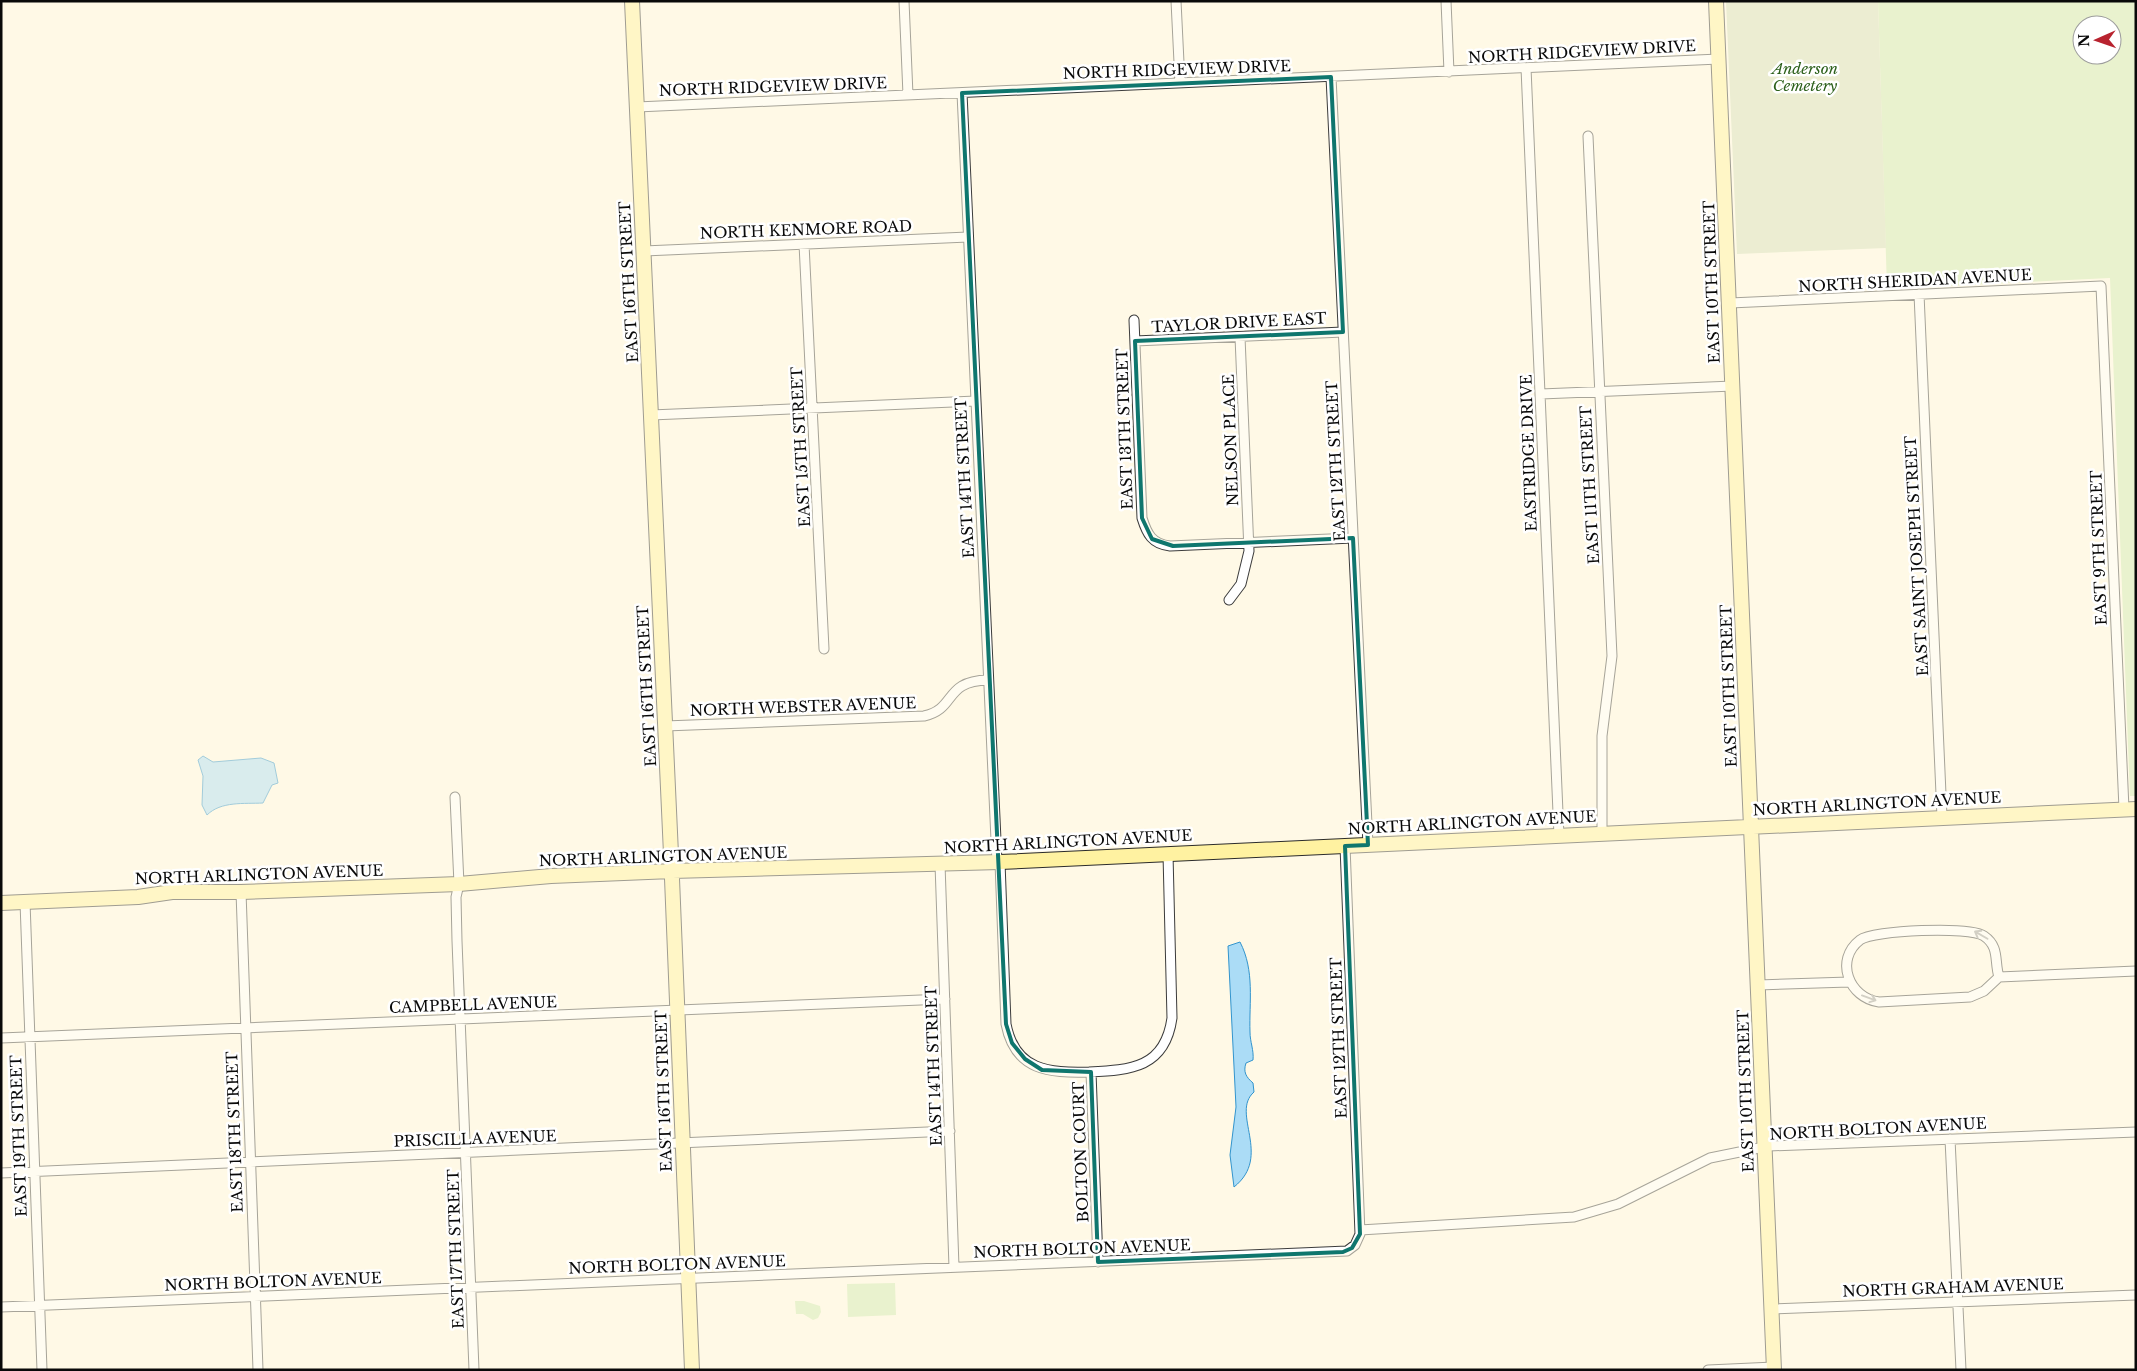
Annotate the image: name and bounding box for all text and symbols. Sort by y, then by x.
north arrow [2072,15,2122,65]
text: N [2075,34,2093,47]
street label: NORTH RIDGEVIEW DRIVE [1468,36,1697,67]
street label: NORTH RIDGEVIEW DRIVE [1063,56,1291,83]
park label: Anderson Cemetery [1770,59,1838,95]
street label: NORTH RIDGEVIEW DRIVE [659,73,887,100]
street label: EAST 10TH STREET [1699,200,1724,364]
street label: EAST 16TH STREET [615,201,642,363]
street label: NORTH KENMORE ROAD [700,216,912,243]
street label: NORTH SHERIDAN AVENUE [1798,265,2032,296]
street label: TAYLOR DRIVE EAST [1151,308,1327,337]
street label: EAST 13TH STREET [1112,348,1137,510]
street label: EAST 15TH STREET [787,366,814,528]
street label: NELSON PLACE [1219,374,1242,506]
street label: EASTRIDGE DRIVE [1516,374,1541,532]
street label: EAST 12TH STREET [1322,380,1349,542]
street label: EAST 14TH STREET [951,397,978,559]
street label: EAST 11TH STREET [1576,405,1603,565]
street label: EAST SAINT JOSEPH STREET [1901,435,1932,677]
street label: EAST 9TH STREET [2086,470,2111,626]
street label: EAST 10TH STREET [1716,604,1741,768]
street label: EAST 16TH STREET [633,605,660,767]
street label: NORTH WEBSTER AVENUE [690,693,917,720]
street label: NORTH ARLINGTON AVENUE [1752,788,2002,819]
street label: NORTH ARLINGTON AVENUE [1347,807,1597,838]
street label: NORTH ARLINGTON AVENUE [943,826,1193,857]
street label: NORTH ARLINGTON AVENUE [538,843,788,870]
street label: NORTH ARLINGTON AVENUE [134,861,384,888]
one-way arrow [1974,930,1988,940]
street label: EAST 12TH STREET [1326,957,1351,1119]
street label: EAST 14TH STREET [921,985,946,1147]
street label: CAMPBELL AVENUE [389,992,557,1017]
one-way arrow [1861,994,1877,1004]
street label: EAST 10TH STREET [1733,1009,1758,1173]
street label: EAST 16TH STREET [651,1010,676,1172]
street label: EAST 18TH STREET [222,1051,247,1213]
street label: EAST 19TH STREET [6,1055,31,1217]
street label: BOLTON COURT [1069,1081,1092,1223]
street label: NORTH BOLTON AVENUE [1769,1113,1987,1144]
street label: PRISCILLA AVENUE [393,1126,557,1151]
street label: EAST 17TH STREET [443,1169,468,1329]
street label: NORTH BOLTON AVENUE [973,1235,1191,1262]
street label: NORTH BOLTON AVENUE [568,1251,786,1278]
street label: NORTH BOLTON AVENUE [164,1268,382,1295]
street label: NORTH GRAHAM AVENUE [1842,1274,2064,1301]

